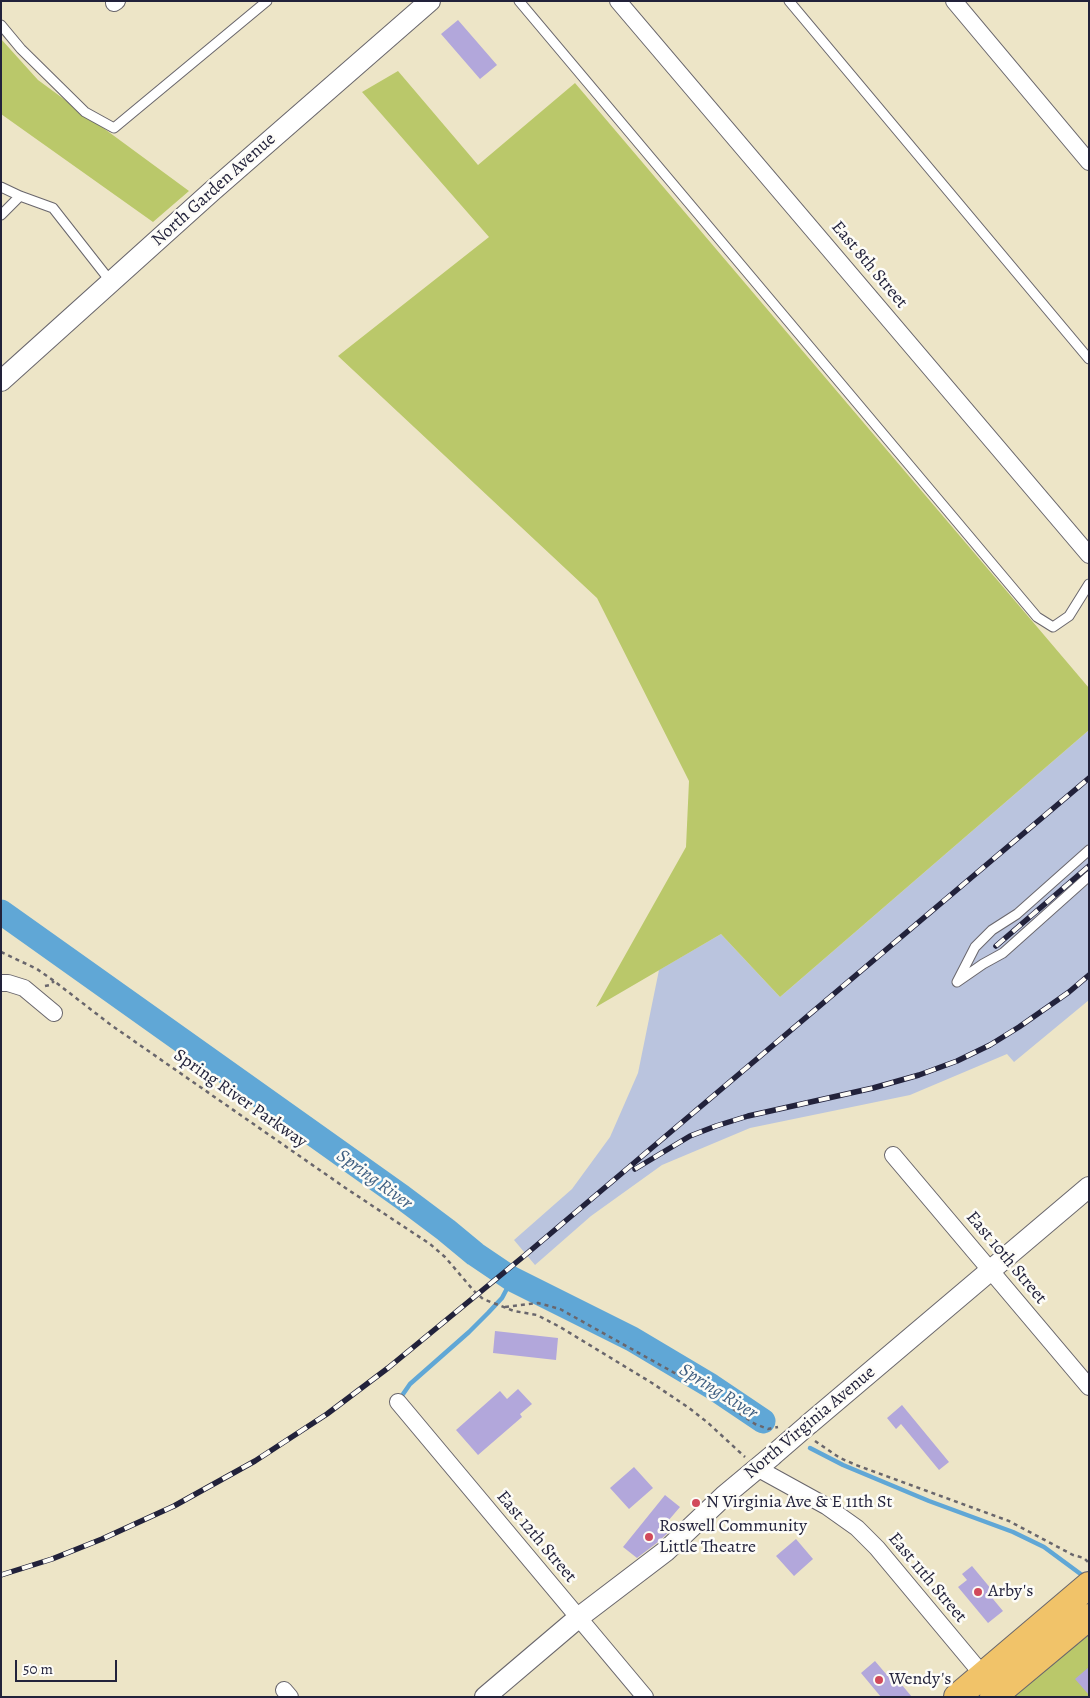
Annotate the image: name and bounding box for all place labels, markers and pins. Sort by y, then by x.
place label: N Virginia Ave & E 11th St [706,1492,892,1514]
marker: N Virginia Ave & E 11th St [690,1497,702,1509]
place label: Roswell Community Little Theatre [659,1516,807,1558]
marker: Roswell Community Little Theatre [643,1531,655,1543]
place label: Arby's [988,1581,1033,1603]
marker: Arby's [972,1586,984,1598]
place label: Wendy's [889,1669,952,1691]
marker: Wendy's [873,1674,885,1686]

